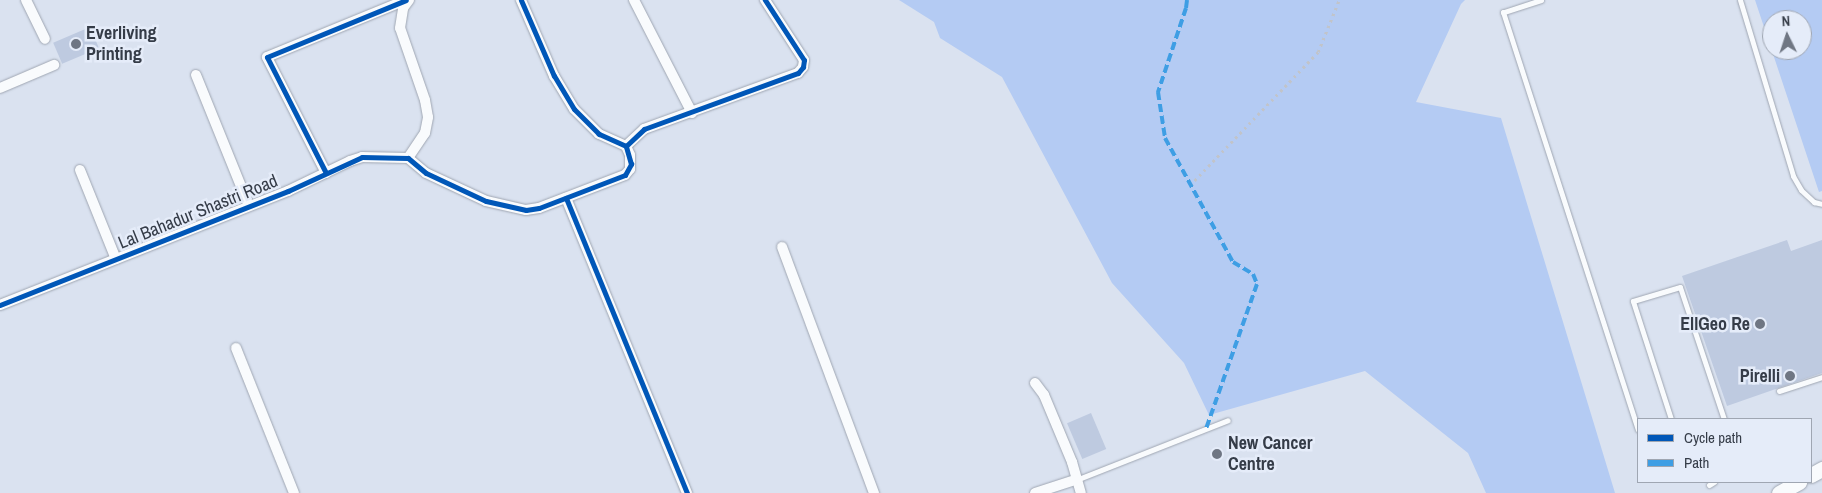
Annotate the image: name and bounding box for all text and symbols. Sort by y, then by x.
north arrow [1762,10,1812,60]
text: N [1781,12,1791,30]
place label: Everliving Printing [86,23,157,66]
marker: Everliving Printing [70,38,82,50]
street label: Lal Bahadur Shastri Road [115,170,281,254]
place label: EllGeo Re [1680,313,1750,335]
marker: EllGeo Re [1754,318,1766,330]
place label: Pirelli [1740,365,1780,387]
marker: Pirelli [1784,370,1796,382]
legend [1637,418,1812,483]
text: Cycle path [1684,427,1742,448]
place label: New Cancer Centre [1228,433,1312,476]
marker: New Cancer Centre [1210,447,1224,461]
text: Path [1684,452,1709,473]

